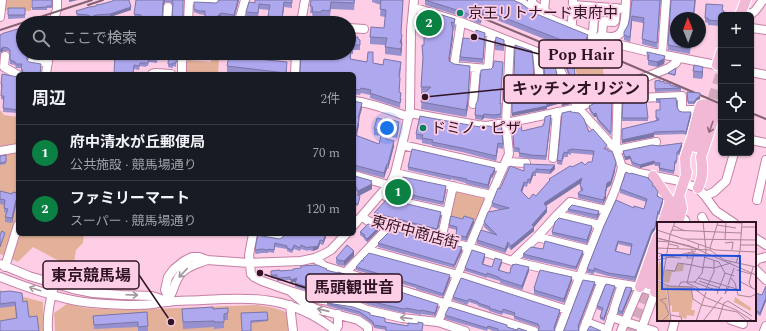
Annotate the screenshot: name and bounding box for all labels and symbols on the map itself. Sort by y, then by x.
place label: 京王リトナード東府中 [468,2,618,25]
pin: 2 [416,8,442,38]
marker: 京王リトナード東府中 [455,8,465,18]
north arrow [670,12,706,48]
callout: Pop Hair [539,40,622,68]
text: Pop Hair [548,43,615,67]
callout: キッチンオリジン [504,75,648,103]
text: キッチンオリジン [512,77,640,101]
place label: ドミノ・ピザ [431,117,521,140]
your location [377,118,397,138]
one-way arrow [707,120,715,132]
marker: ドミノ・ピザ [418,123,428,133]
pin: 1 [385,177,411,207]
street label: 東府中商店街 [368,210,461,255]
inset map [657,222,756,321]
callout: 東京競馬場 [43,261,139,289]
text: 東京競馬場 [51,264,131,288]
one-way arrow [178,268,187,278]
callout: 馬頭観世音 [306,274,402,302]
text: 馬頭観世音 [314,276,394,300]
one-way arrow [28,285,41,292]
one-way arrow [125,292,138,299]
one-way arrow [317,306,330,314]
one-way arrow [400,315,413,322]

